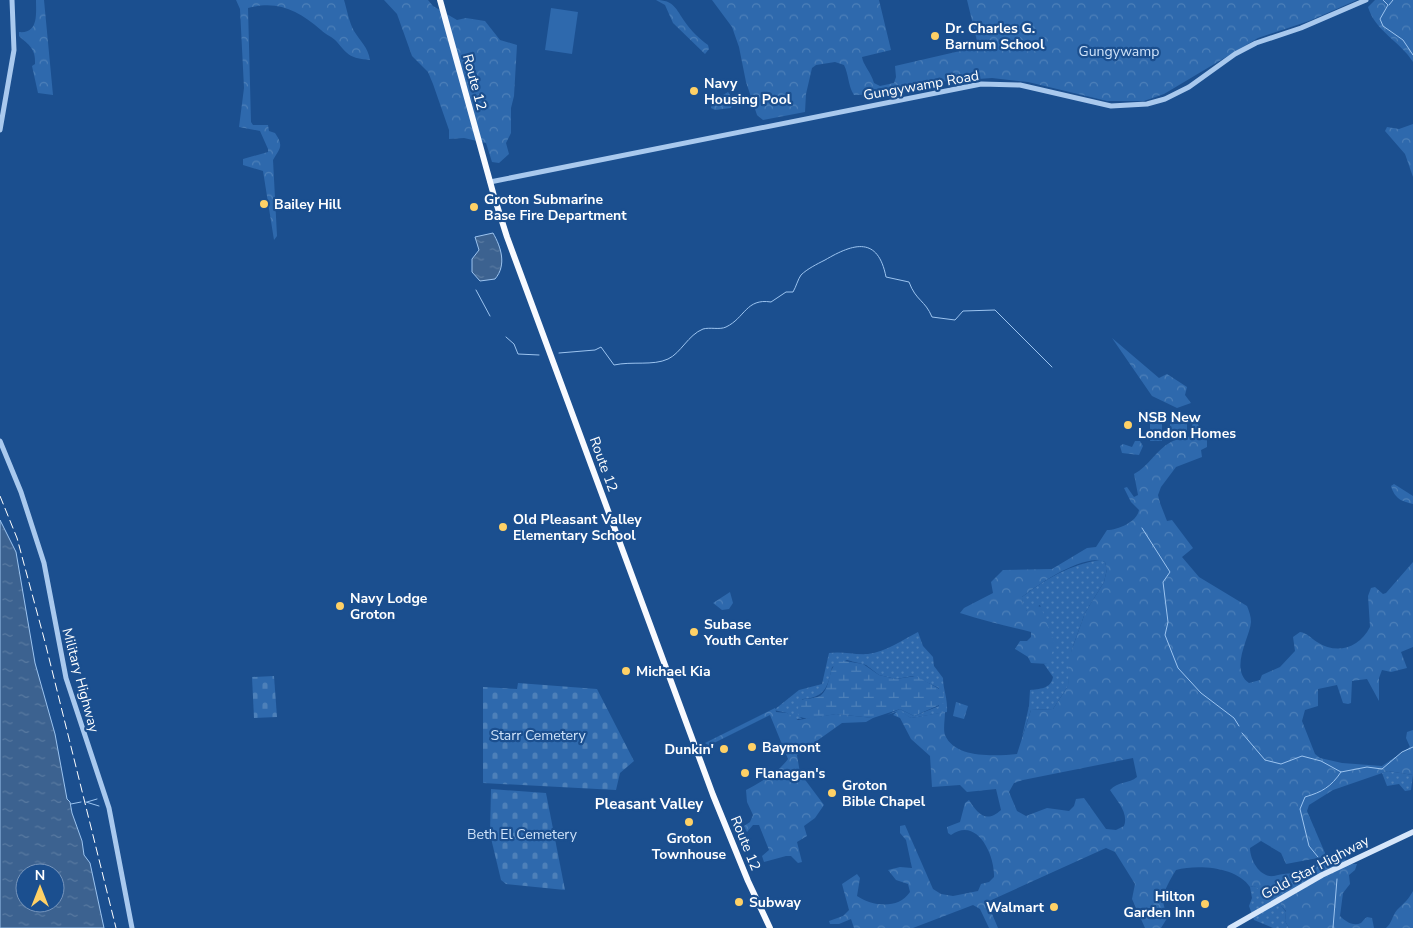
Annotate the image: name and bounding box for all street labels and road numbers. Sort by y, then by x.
street label: Route 12 [458,52,491,112]
street label: Gungywamp Road [862,66,980,105]
street label: Route 12 [585,434,622,494]
street label: Military Highway [57,626,104,735]
street label: Route 12 [726,813,765,873]
street label: Gold Star Highway [1258,831,1373,904]

